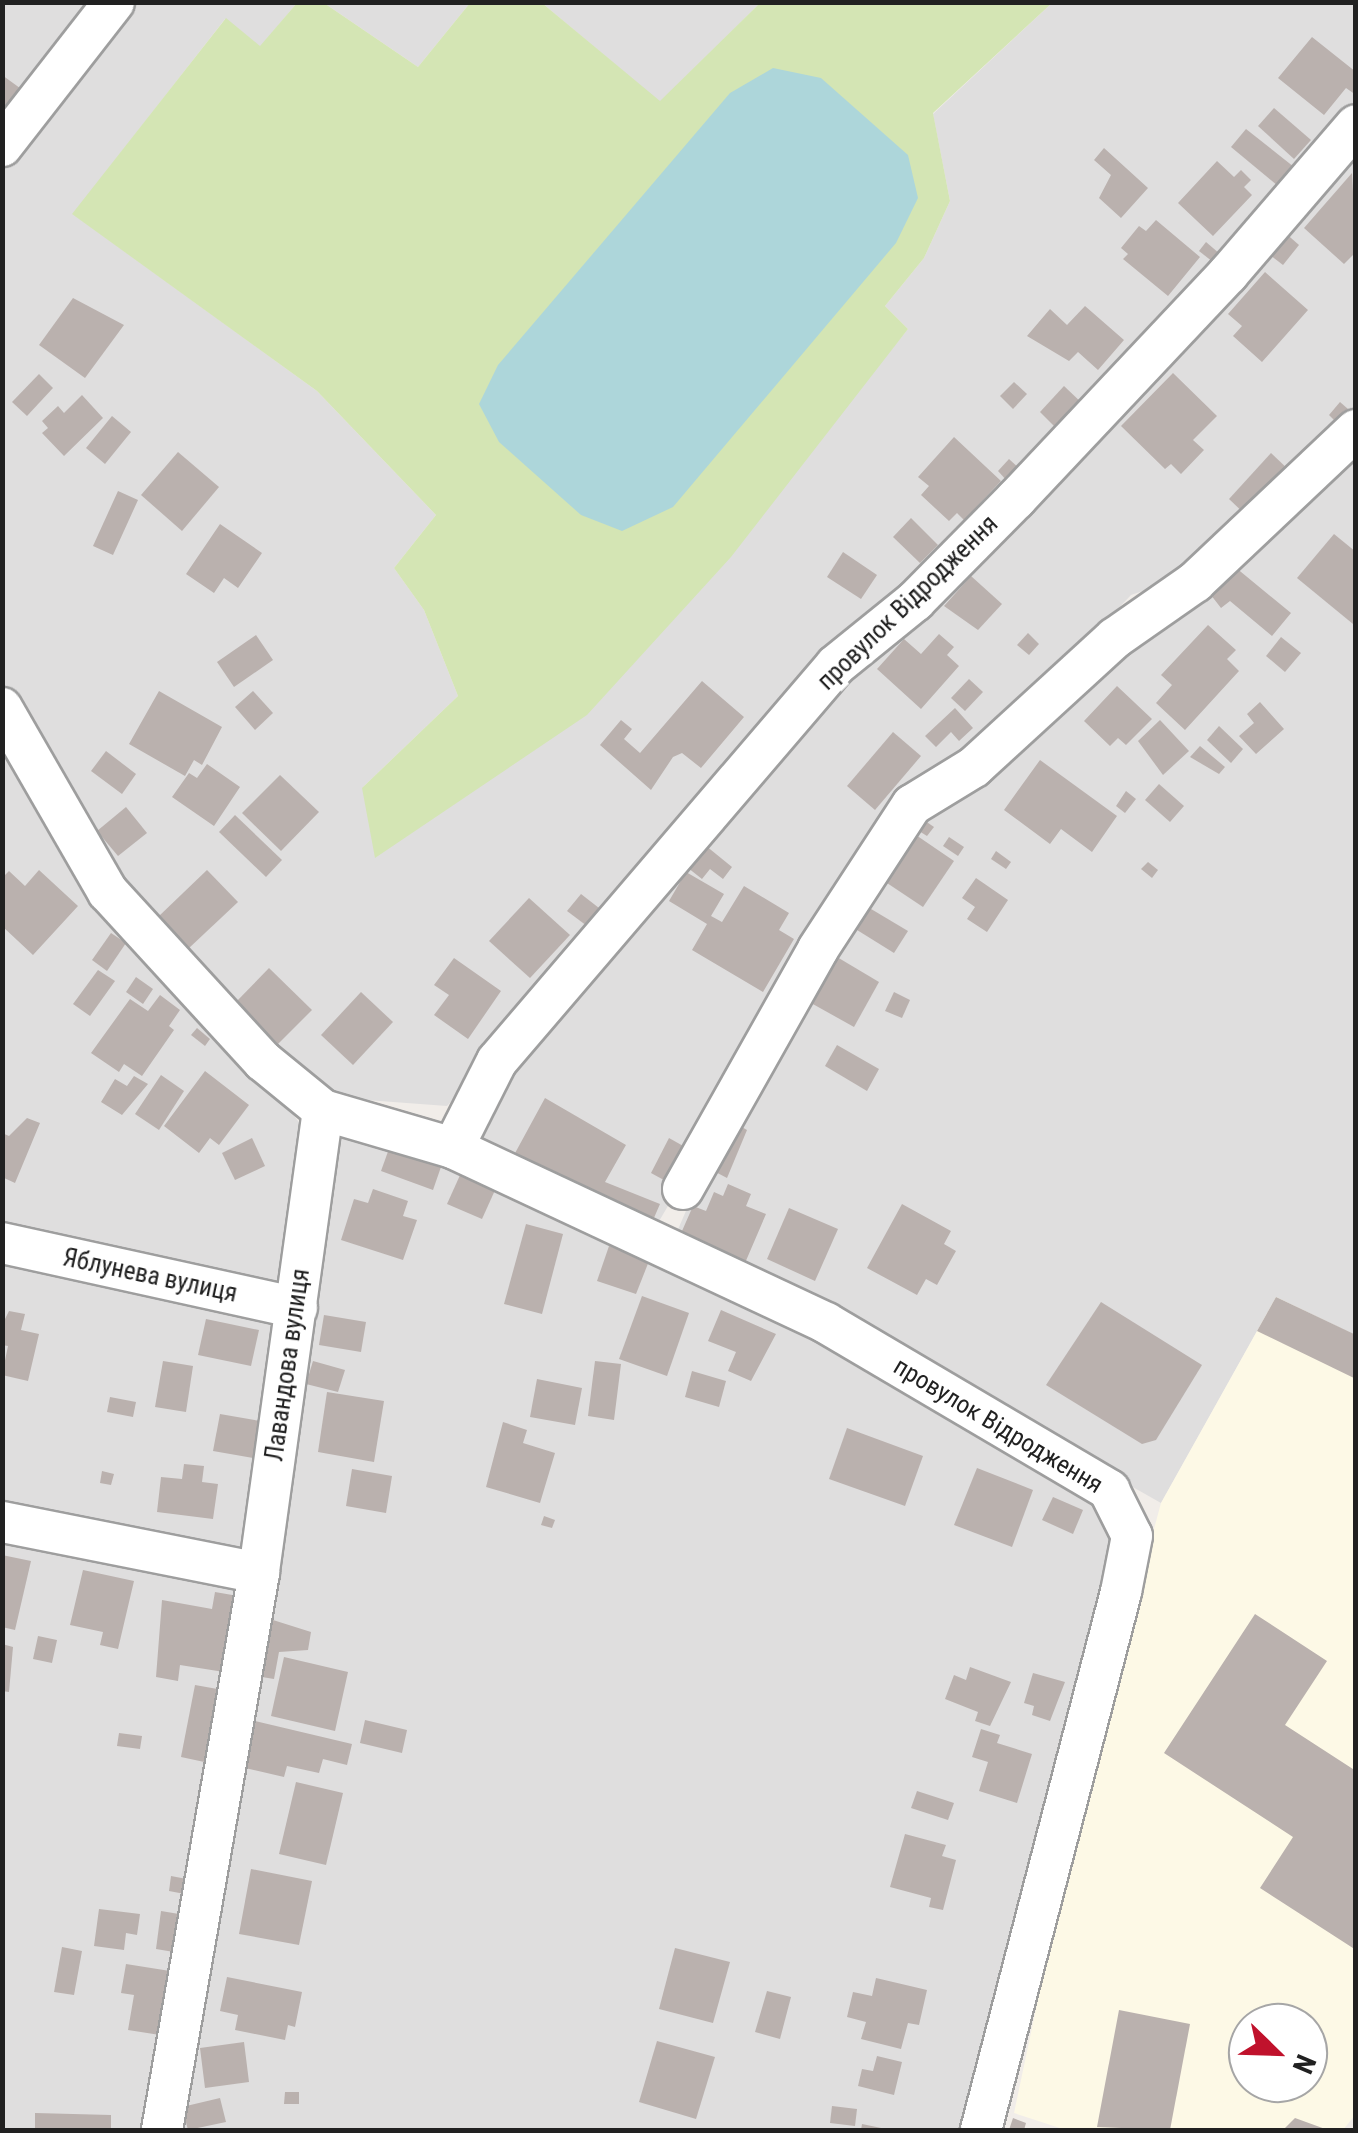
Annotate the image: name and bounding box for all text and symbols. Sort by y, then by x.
street label: провулок Відродження [812,509,1004,697]
street label: Яблунева вулиця [60,1243,240,1309]
street label: Лавандова вулиця [260,1267,316,1463]
street label: провулок Відродження [888,1352,1108,1500]
north arrow [1228,2003,1328,2103]
text: N [1286,2050,1323,2078]

